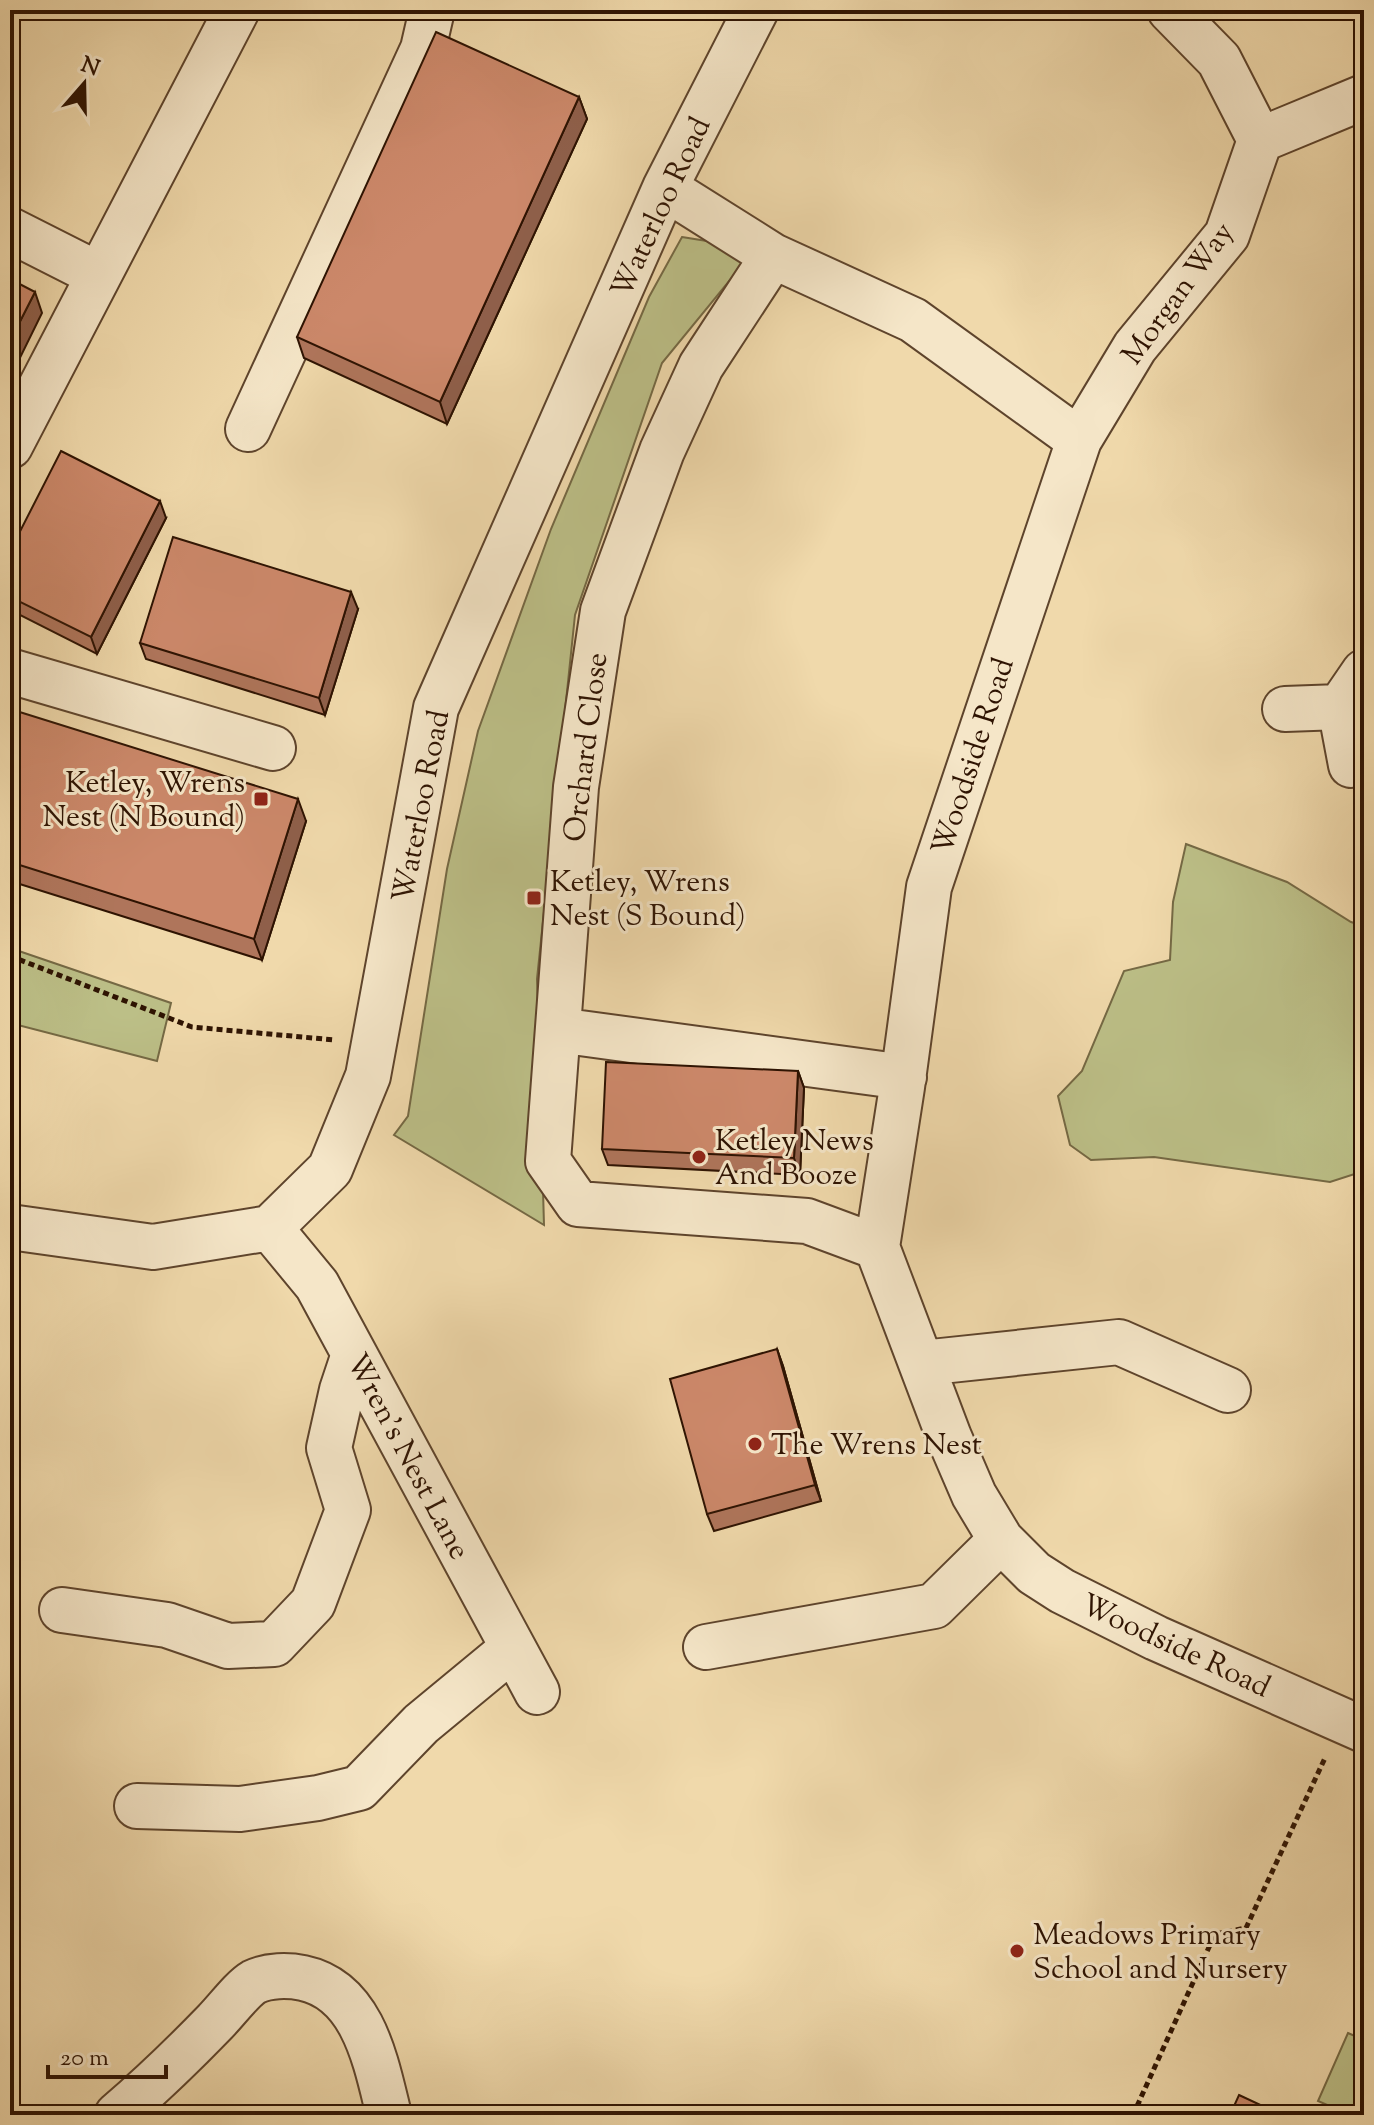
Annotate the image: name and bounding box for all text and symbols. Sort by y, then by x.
north arrow [44,44,124,124]
text: N [76,50,104,86]
street label: Waterloo Road [602,110,723,306]
street label: Morgan Way [1112,214,1246,375]
street label: Orchard Close [555,650,620,844]
street label: Woodside Road [922,653,1026,861]
street label: Waterloo Road [383,707,462,906]
place label: Ketley, Wrens Nest (N Bound) [43,763,245,840]
marker: Ketley, Wrens Nest (N Bound) [252,790,270,808]
place label: Ketley, Wrens Nest (S Bound) [550,862,746,939]
marker: Ketley, Wrens Nest (S Bound) [525,889,543,907]
place label: Ketley News And Booze [715,1121,874,1198]
marker: Ketley News And Booze [690,1148,708,1166]
street label: Wren's Nest Lane [334,1346,479,1568]
place label: The Wrens Nest [771,1425,982,1468]
marker: The Wrens Nest [746,1435,764,1453]
street label: Woodside Road [1073,1585,1277,1710]
place label: Meadows Primary School and Nursery [1033,1915,1288,1992]
marker: Meadows Primary School and Nursery [1008,1942,1026,1960]
scale bar [48,2029,166,2079]
text: 20 m [60,2042,109,2076]

